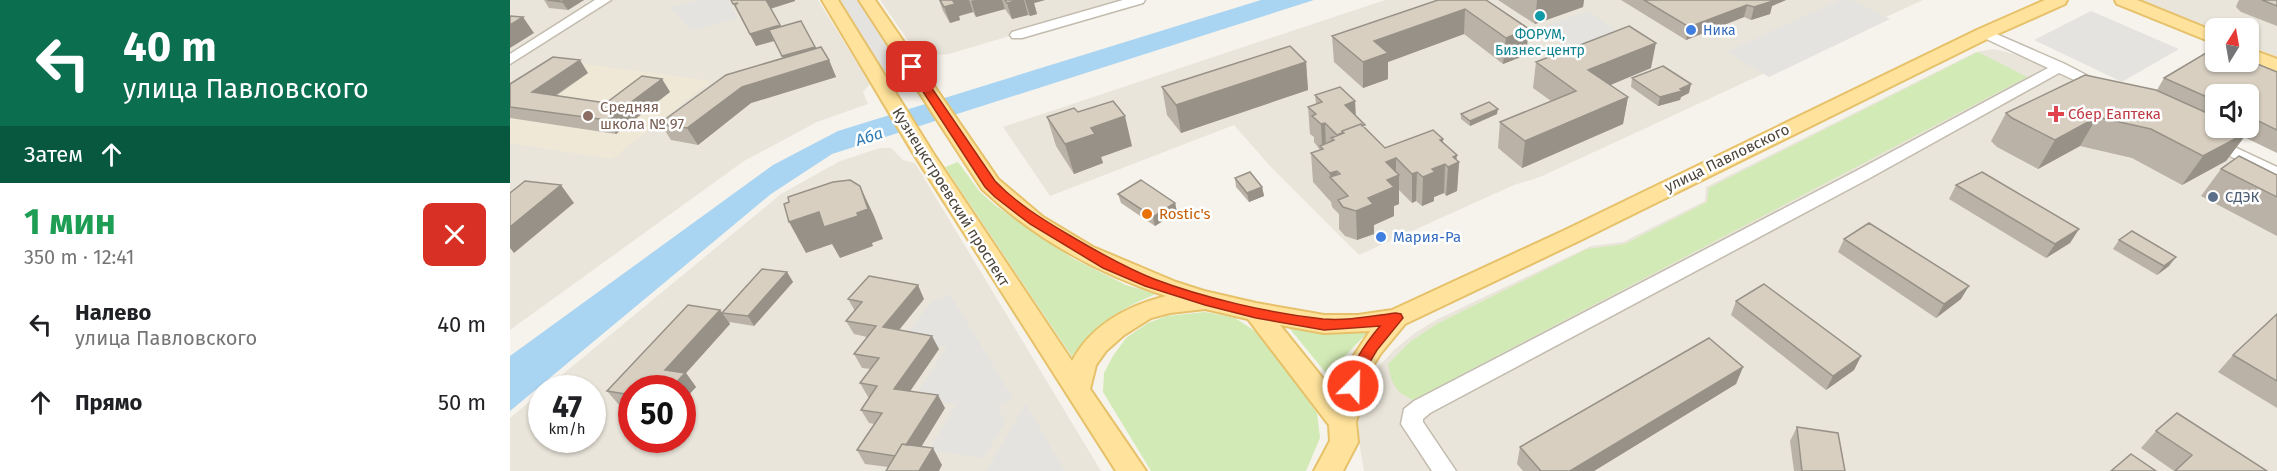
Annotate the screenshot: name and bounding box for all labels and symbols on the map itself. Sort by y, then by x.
marker: ФОРУМ, Бизнес-центр [1533,9,1547,23]
north arrow [2205,18,2259,72]
place label: Ника [1703,22,1736,39]
marker: Ника [1684,23,1698,37]
place label: ФОРУМ, Бизнес-центр [1495,26,1585,59]
pin [886,41,937,92]
place label: Средняя школа № 97 [600,98,684,133]
street label: Кузнецкстроевский проспект [888,104,1014,290]
place label: Сбер Еаптека [2068,105,2161,123]
marker: Сбер Еаптека [2049,107,2063,121]
marker: Средняя школа № 97 [581,109,595,123]
street label: улица Павловского [1662,120,1792,196]
water label: Аба [852,123,885,150]
place label: СДЭК [2225,188,2260,206]
marker: СДЭК [2206,190,2220,204]
place label: Rostic's [1159,205,1211,223]
marker: Rostic's [1140,207,1154,221]
place label: Мария-Ра [1393,228,1461,246]
marker: Мария-Ра [1374,230,1388,244]
position arrow [1321,354,1385,418]
speed limit sign: 50 [618,375,696,453]

